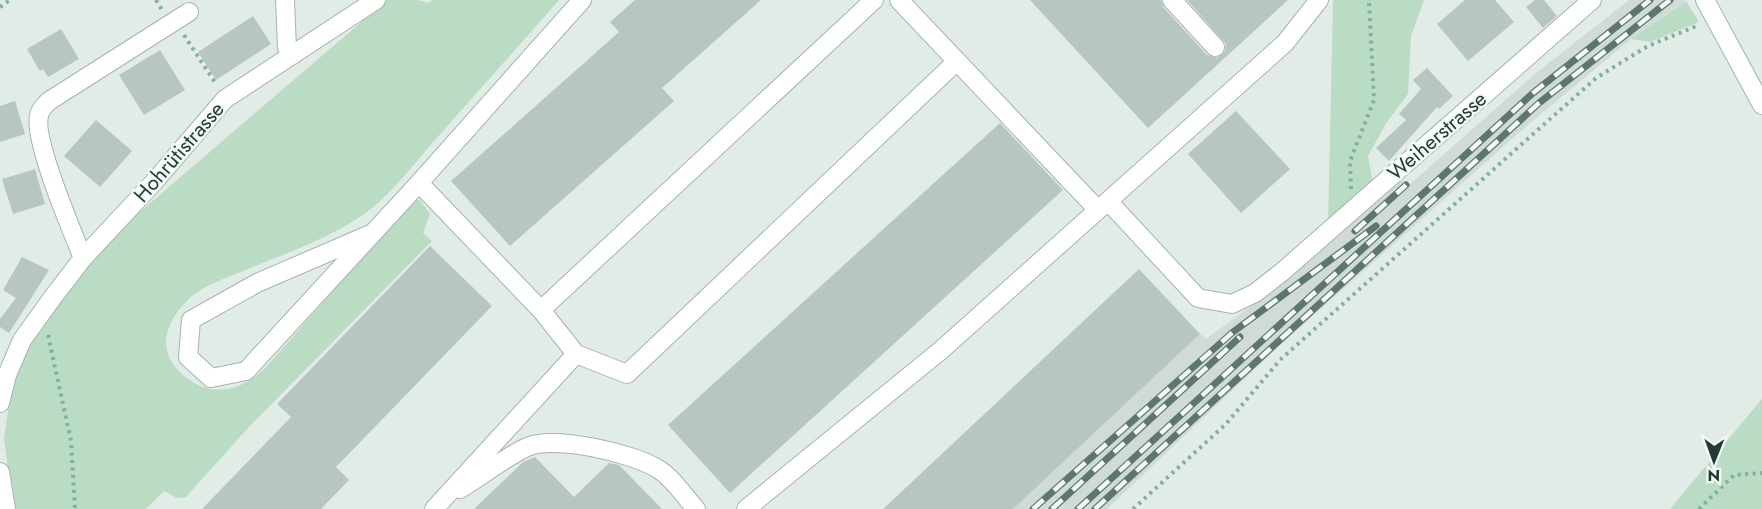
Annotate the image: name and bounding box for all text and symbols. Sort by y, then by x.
street label: Weiherstrasse [1381,84,1493,188]
street label: Hohrütistrasse [127,95,231,209]
north arrow [1684,431,1744,491]
text: N [1707,464,1720,487]

